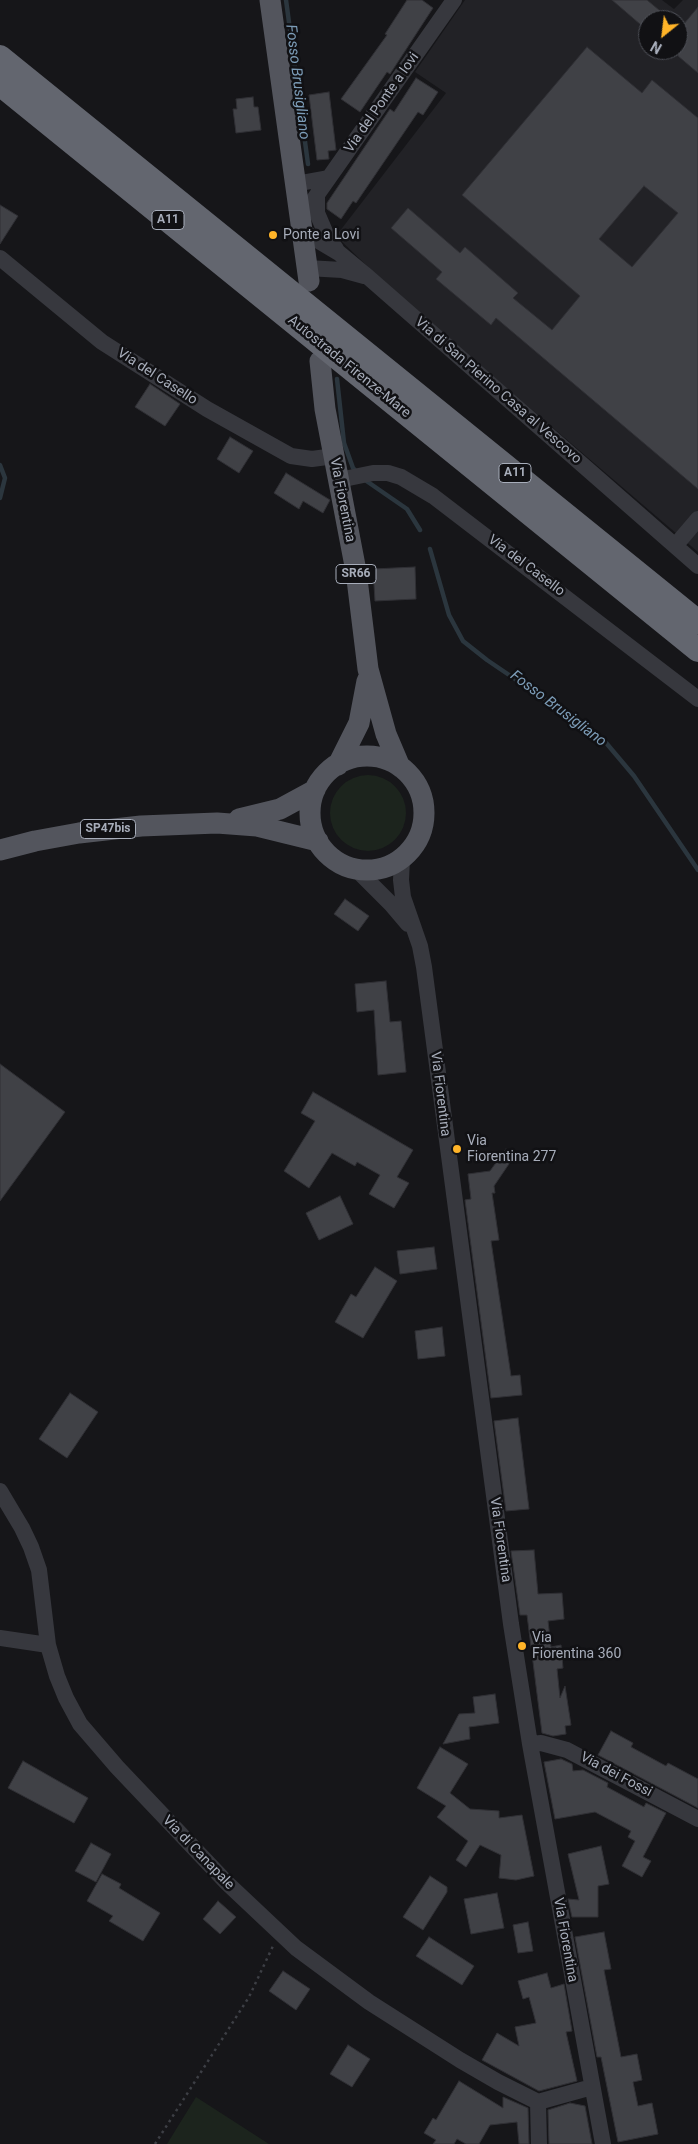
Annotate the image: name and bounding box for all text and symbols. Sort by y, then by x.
north arrow [638,10,688,60]
water label: Fosso Brusigliano [281,23,313,141]
text: N [648,38,664,57]
street label: Via del Ponte a Iovi [341,50,423,156]
road number: A11 [152,210,184,230]
place label: Ponte a Lovi [283,227,360,243]
marker: Ponte a Lovi [267,229,279,241]
street label: Autostrada Firenze-Mare [284,312,414,422]
street label: Via di San Pierino Casa al Vescovo [411,314,585,468]
street label: Via del Casello [114,345,200,409]
street label: Via Fiorentina [326,456,358,544]
road number: A11 [499,463,531,482]
street label: Via del Casello [484,532,568,600]
road number: SR66 [336,564,376,584]
water label: Fosso Brusigliano [506,667,610,751]
road number: SP47bis [80,820,136,839]
street label: Via Fiorentina [426,1050,454,1138]
place label: Via Fiorentina 277 [467,1133,556,1166]
marker: Via Fiorentina 277 [451,1143,463,1155]
street label: Via Fiorentina [486,1496,514,1584]
place label: Via Fiorentina 360 [532,1630,621,1662]
marker: Via Fiorentina 360 [516,1640,528,1652]
street label: Via dei Fossi [577,1749,655,1801]
street label: Via di Canapale [158,1812,238,1894]
street label: Via Fiorentina [549,1896,581,1984]

